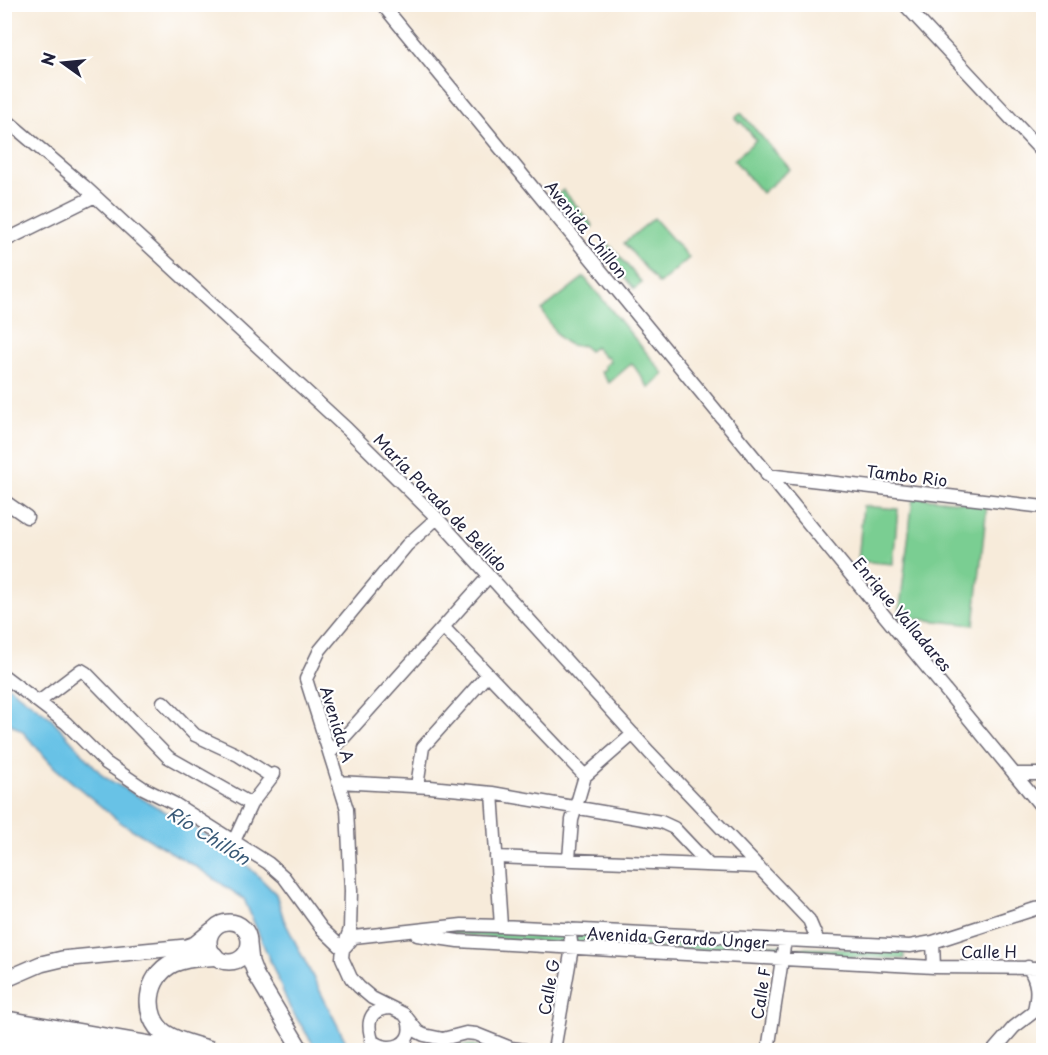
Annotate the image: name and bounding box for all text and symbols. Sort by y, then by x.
north arrow [33,33,93,93]
text: N [34,50,61,68]
street label: Avenida Chillon [540,175,634,283]
street label: María Parado de Bellido [369,428,513,576]
street label: Tambo Rio [865,458,949,492]
street label: Enrique Valladares [848,552,958,676]
street label: Avenida A [315,683,361,765]
water label: Río Chillón [163,799,256,871]
street label: Avenida Gerardo Unger [587,920,770,954]
street label: Calle H [961,939,1017,963]
street label: Calle G [531,957,565,1017]
street label: Calle F [744,965,776,1021]

